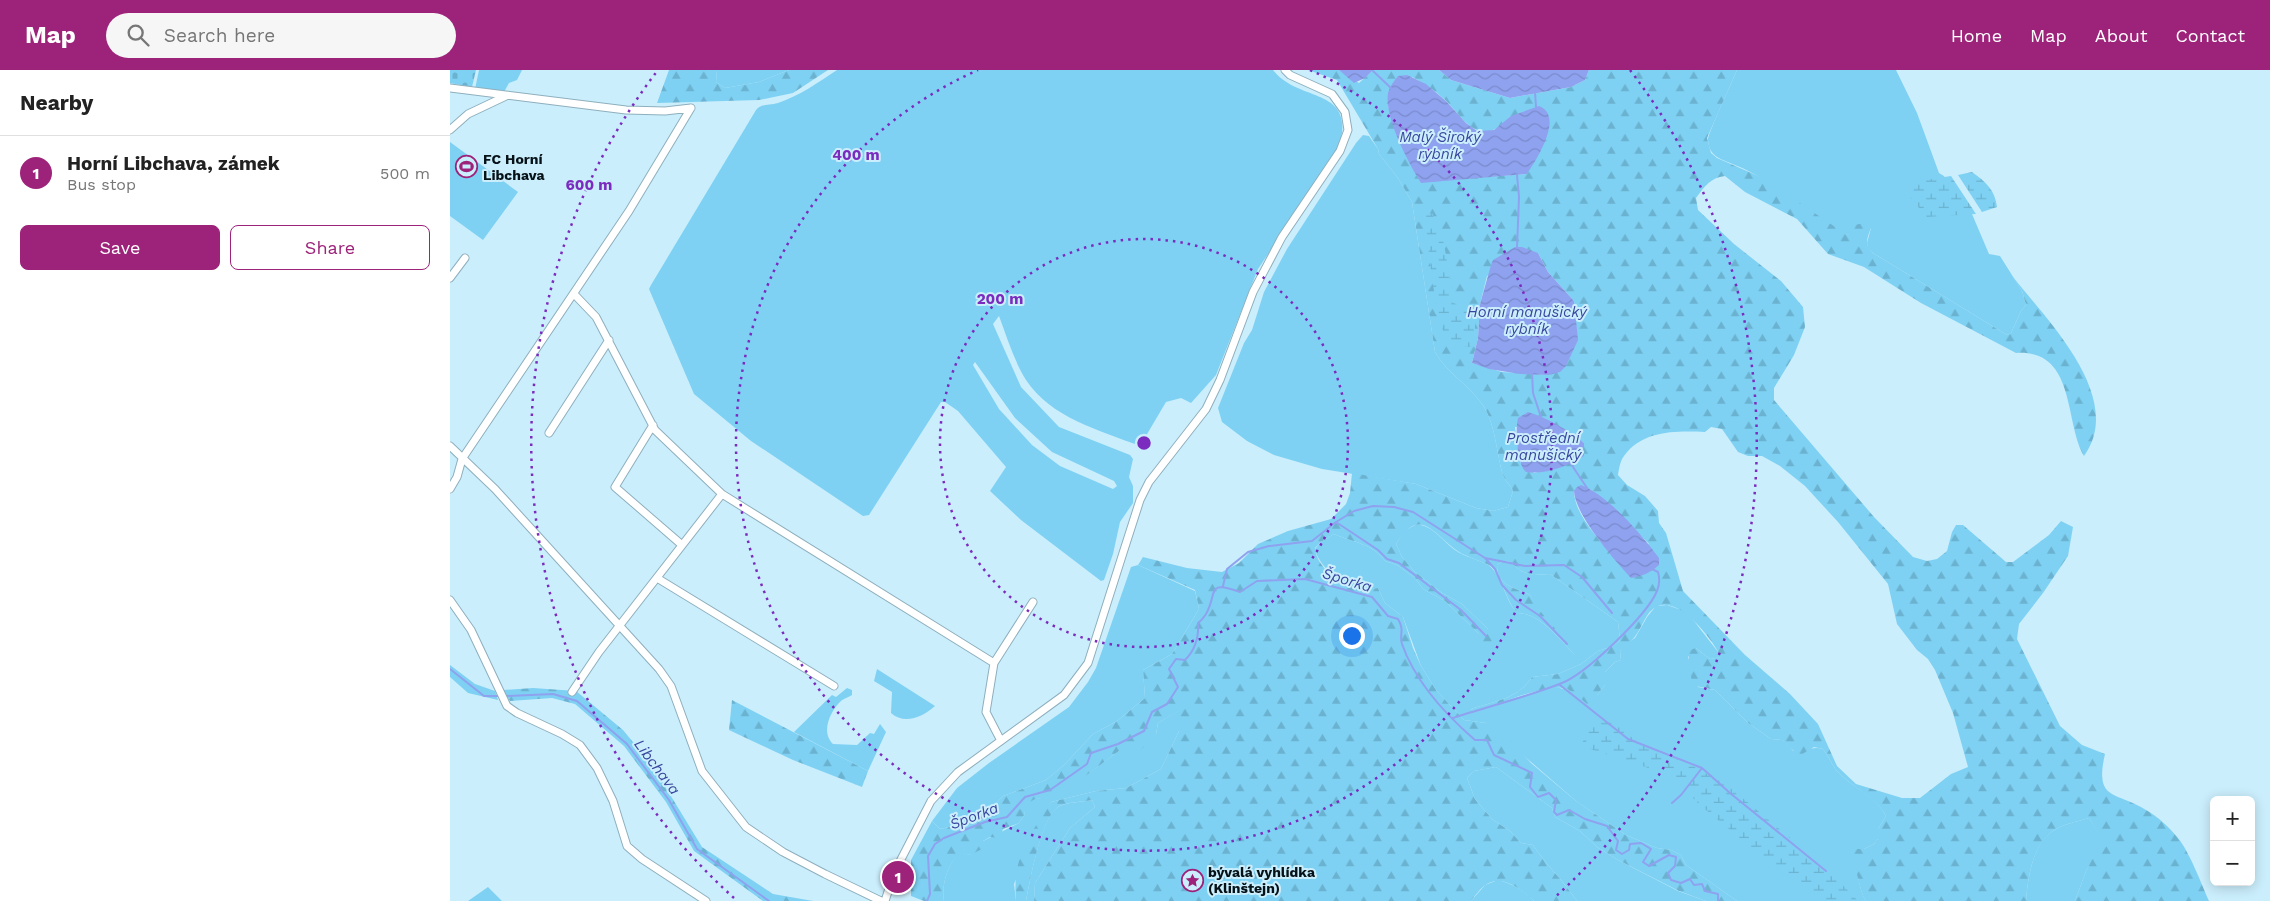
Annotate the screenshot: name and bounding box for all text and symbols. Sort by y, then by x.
search box [106,13,456,58]
text: Map [25,21,76,49]
icon: search [124,21,152,49]
text: Search here [164,24,275,47]
text: Home [1951,25,2002,46]
text: Map [2030,25,2067,46]
text: About [2095,25,2147,46]
text: Contact [2175,25,2245,46]
text: Nearby [20,90,93,115]
water label: Malý Široký rybník [1399,127,1482,163]
text: 400 m [832,146,880,164]
place label: FC Horní Libchava [483,151,545,183]
text: Horní Libchava, zámek [67,152,280,175]
sports icon: FC Horní Libchava [455,155,479,179]
text: 1 [33,164,39,183]
text: 500 m [380,164,430,183]
text: Bus stop [67,175,136,194]
text: 600 m [566,176,612,194]
button: Save [20,225,220,270]
button: Share [230,225,430,270]
text: 200 m [977,290,1023,308]
water label: Horní manušický rybník [1467,303,1588,338]
water label: Prostřední manušický [1505,429,1583,464]
centre of rings [1135,434,1153,452]
water label: Šporka [1320,563,1374,596]
your location [1339,623,1365,649]
water label: Libchava [630,736,684,798]
map controls [2210,796,2255,886]
button: + [2210,796,2255,841]
water label: Šporka [947,798,1001,833]
button: − [2210,841,2255,886]
pin: 1 [882,858,914,896]
place label: bývalá vyhlídka (Klinštejn) [1208,864,1316,896]
place icon: bývalá vyhlídka (Klinštejn) [1180,868,1204,892]

